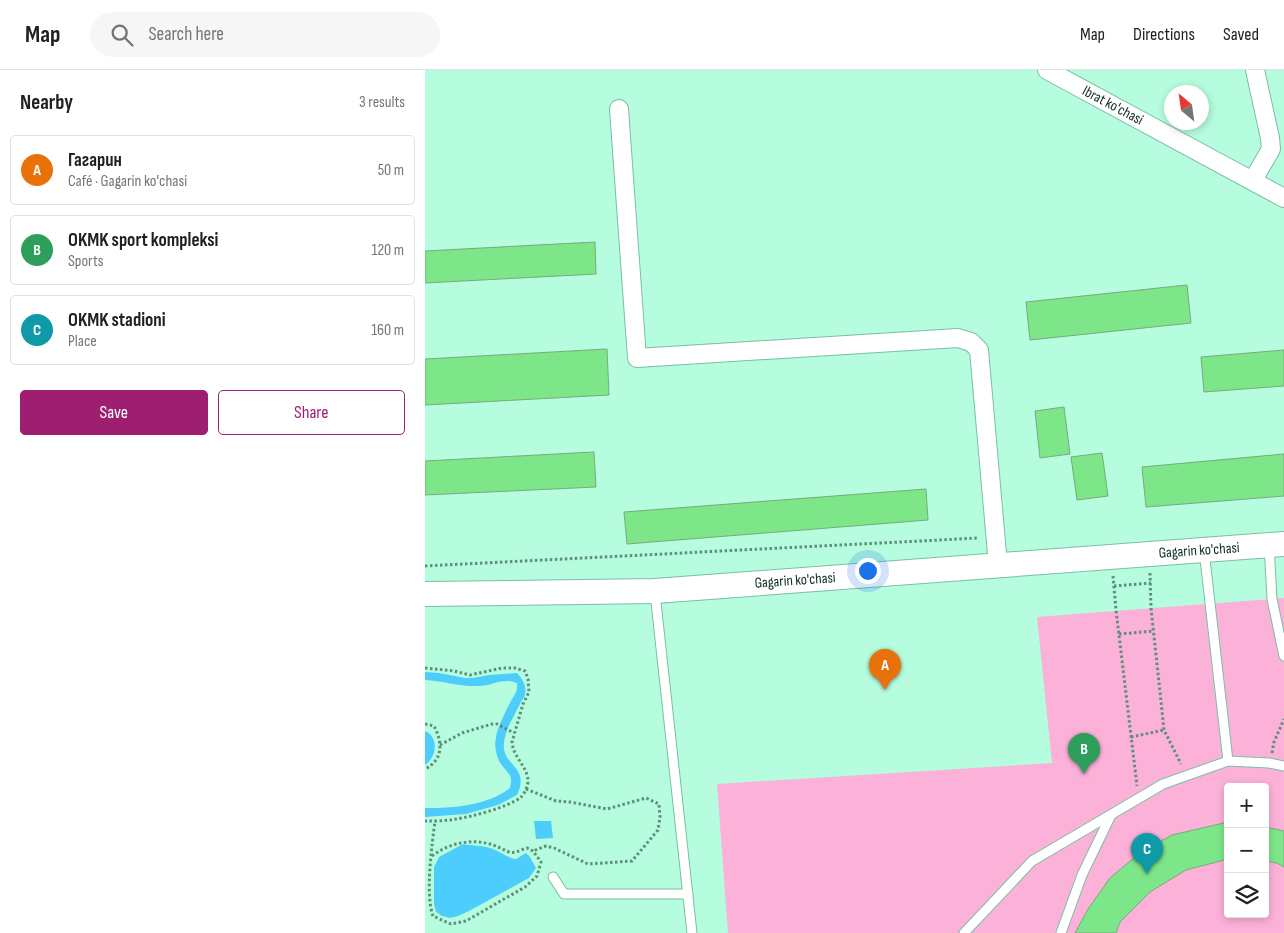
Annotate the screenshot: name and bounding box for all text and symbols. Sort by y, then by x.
search box [90,12,440,57]
text: Map [25,20,60,49]
icon: search [108,21,136,49]
text: Search here [148,23,224,46]
text: Map [1080,24,1105,45]
text: Directions [1133,24,1195,45]
text: Saved [1223,24,1259,45]
street label: Ibrat ko'chasi [1079,81,1147,130]
north arrow [1164,85,1209,130]
text: Nearby [20,90,73,115]
text: 3 results [359,93,405,112]
text: Гагарин [68,149,122,172]
text: A [33,161,41,180]
text: 50 m [378,161,404,180]
text: Café · Gagarin ko'chasi [68,172,187,191]
text: OKMK sport kompleksi [68,229,218,252]
text: B [33,241,41,260]
text: 120 m [372,241,404,260]
text: Sports [68,252,103,271]
text: OKMK stadioni [68,309,166,332]
text: C [33,321,41,340]
text: 160 m [371,321,404,340]
text: Place [68,332,97,351]
button: Save [20,390,208,435]
button: Share [218,390,405,435]
street label: Gagarin ko'chasi [1158,538,1240,563]
your location [855,558,881,584]
street label: Gagarin ko'chasi [754,568,836,593]
pin: A [869,649,901,690]
pin: B [1068,733,1100,774]
map controls [1224,783,1269,918]
button: + [1224,783,1269,828]
button: − [1224,828,1269,873]
pin: C [1131,833,1163,874]
button: layers [1224,873,1269,918]

